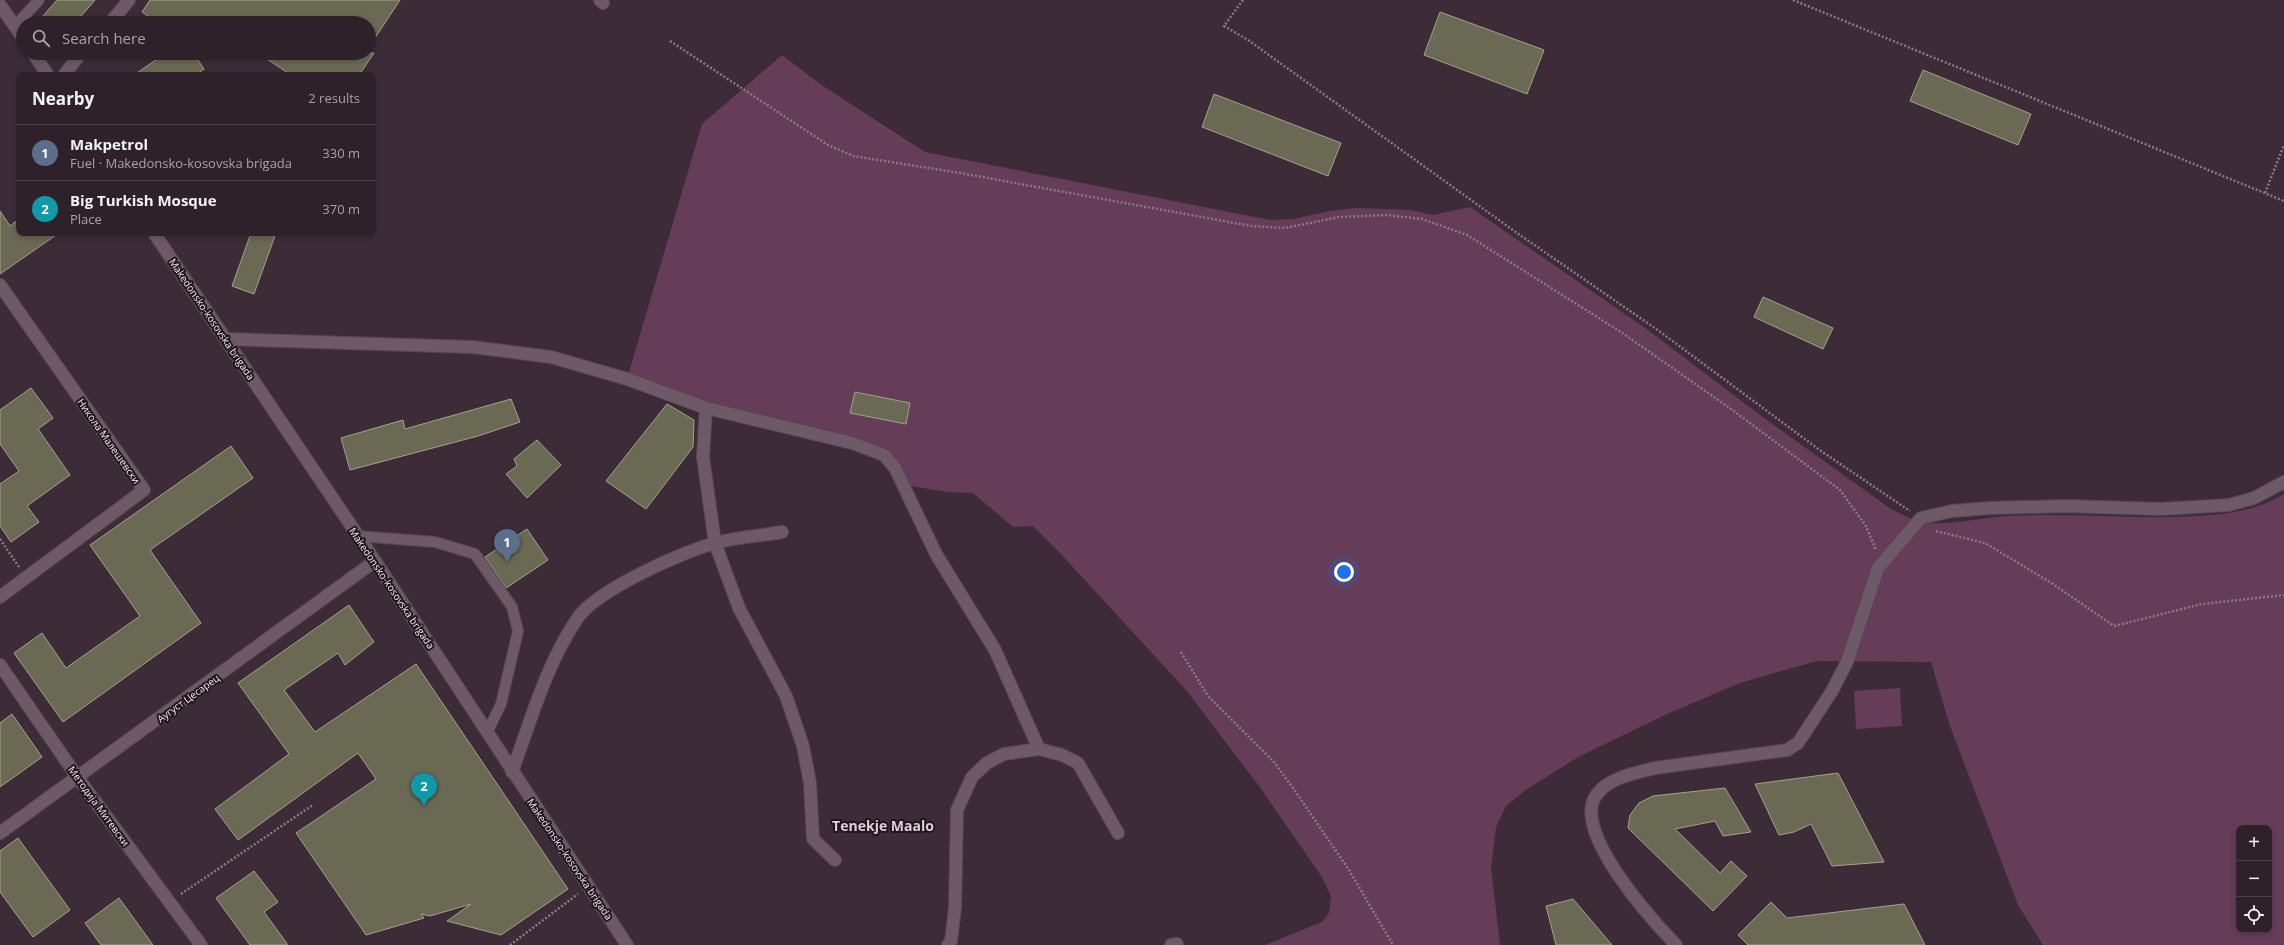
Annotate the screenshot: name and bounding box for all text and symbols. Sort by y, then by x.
search box [16,16,376,60]
icon: search [30,27,52,49]
text: Search here [62,28,146,48]
text: Nearby [32,87,94,110]
text: 2 results [308,89,360,107]
text: Makpetrol [70,134,148,154]
text: 1 [41,144,49,162]
text: 330 m [322,144,360,162]
text: Fuel · Makedonsko-kosovska brigada [70,154,292,172]
text: Big Turkish Mosque [70,190,217,210]
text: 2 [41,200,49,218]
text: 370 m [322,200,360,218]
text: Place [70,210,102,228]
street label: Makedonsko-kosovska brigada [166,256,258,382]
street label: Никола Малешевски [74,396,144,486]
street label: Makedonsko-kosovska brigada [346,525,438,651]
pin: 1 [494,529,520,562]
your location [1334,562,1354,582]
street label: Аугуст Цесарец [154,670,223,725]
street label: Методија Митевски [65,763,133,849]
pin: 2 [411,773,437,806]
street label: Makedonsko-kosovska brigada [524,796,616,922]
district label: Tenekje Maalo [832,816,934,835]
map controls [2236,825,2272,933]
button: + [2236,825,2272,861]
button: − [2236,861,2272,897]
button: locate [2236,897,2272,933]

